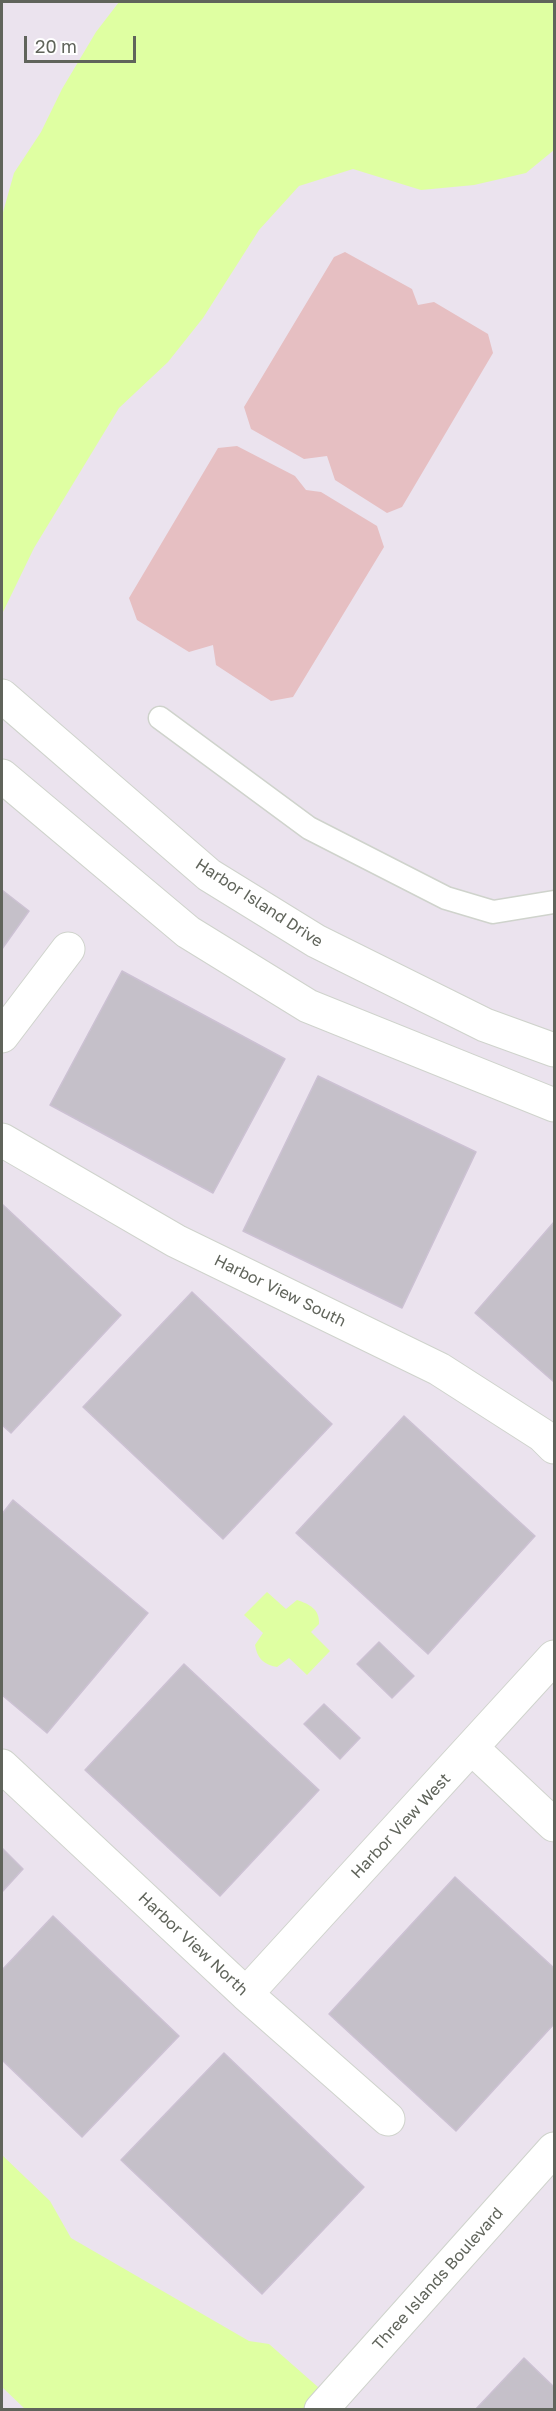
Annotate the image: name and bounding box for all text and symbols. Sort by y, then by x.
scale bar [27,24,140,62]
text: 20 m [35,35,77,57]
street label: Harbor Island Drive [192,855,326,951]
street label: Harbor View South [211,1251,349,1331]
street label: Harbor View West [347,1769,455,1883]
street label: Harbor View North [134,1888,252,2000]
street label: Three Islands Boulevard [369,2204,507,2354]

